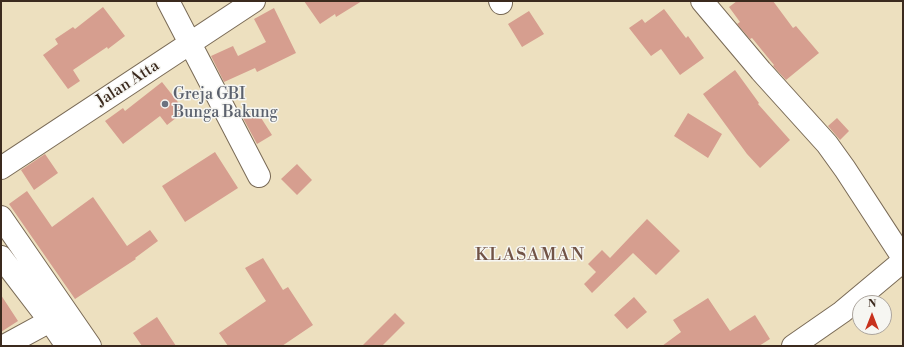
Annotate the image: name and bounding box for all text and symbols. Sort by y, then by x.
street label: Jalan Atta [93,57,163,111]
place label: Greja GBI Bunga Bakung [173,85,278,123]
marker: Greja GBI Bunga Bakung [160,99,170,109]
district label: KLASAMAN [475,245,585,267]
north arrow [852,295,892,335]
text: N [868,297,876,311]

